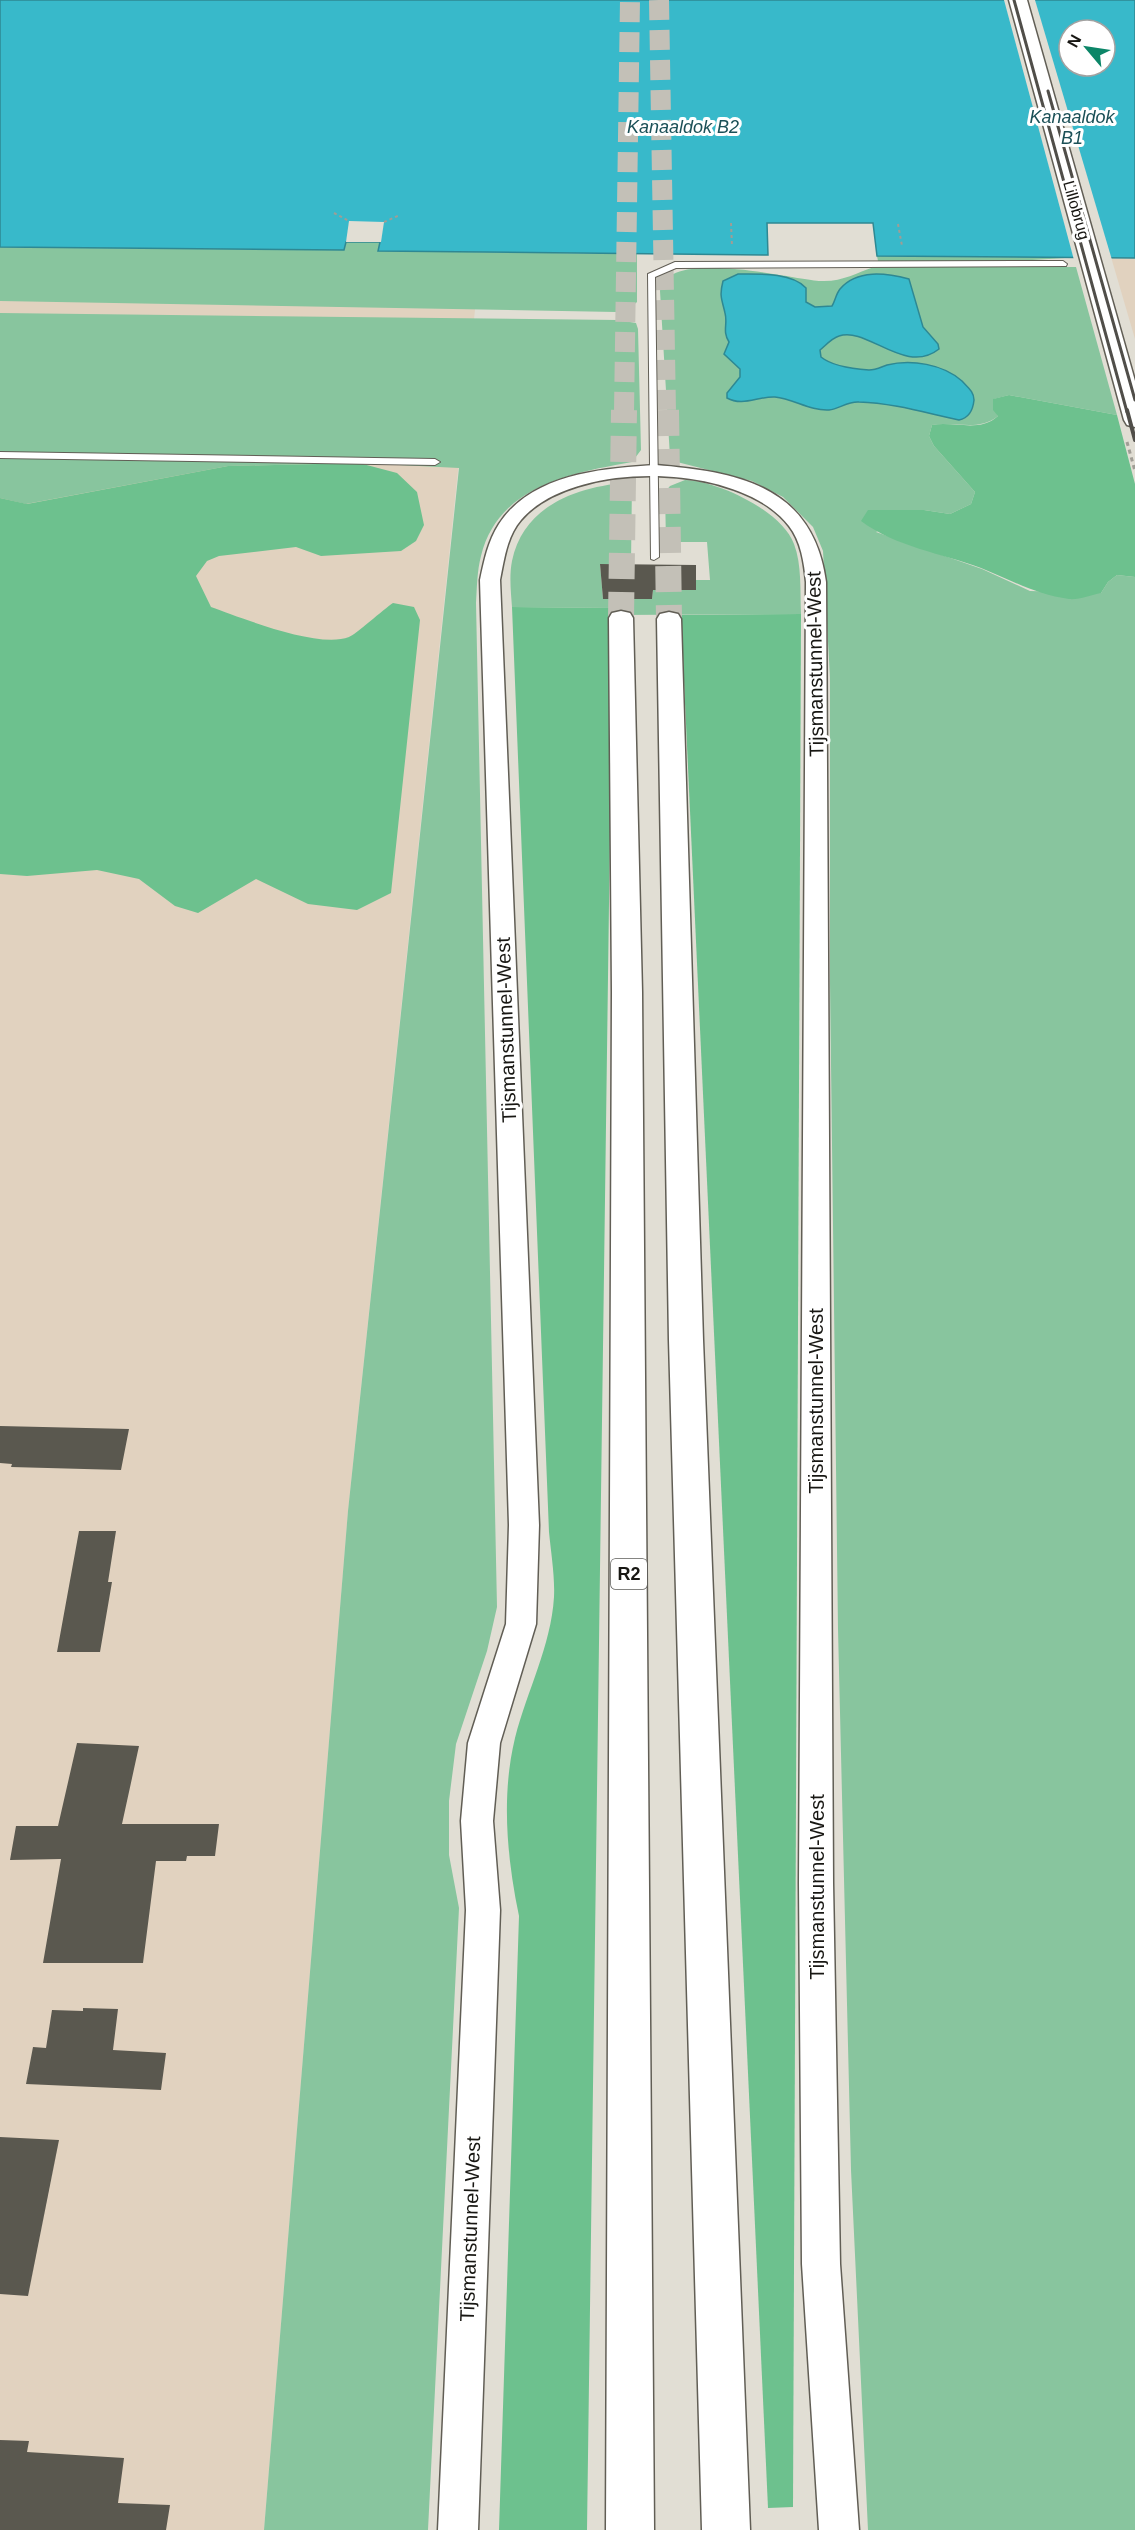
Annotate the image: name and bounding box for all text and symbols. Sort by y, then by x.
north arrow [1057,18,1117,78]
text: N [1064,32,1085,50]
water label: Kanaaldok B1 [1029,107,1116,148]
water label: Kanaaldok B2 [627,117,739,137]
street label: Lillobrug [1060,179,1093,242]
street label: Tijsmanstunnel-West [802,571,828,757]
street label: Tijsmanstunnel-West [492,936,520,1123]
street label: Tijsmanstunnel-West [805,1308,827,1494]
road number: R2 [611,1559,647,1589]
street label: Tijsmanstunnel-West [806,1794,828,1980]
street label: Tijsmanstunnel-West [456,2135,484,2322]

